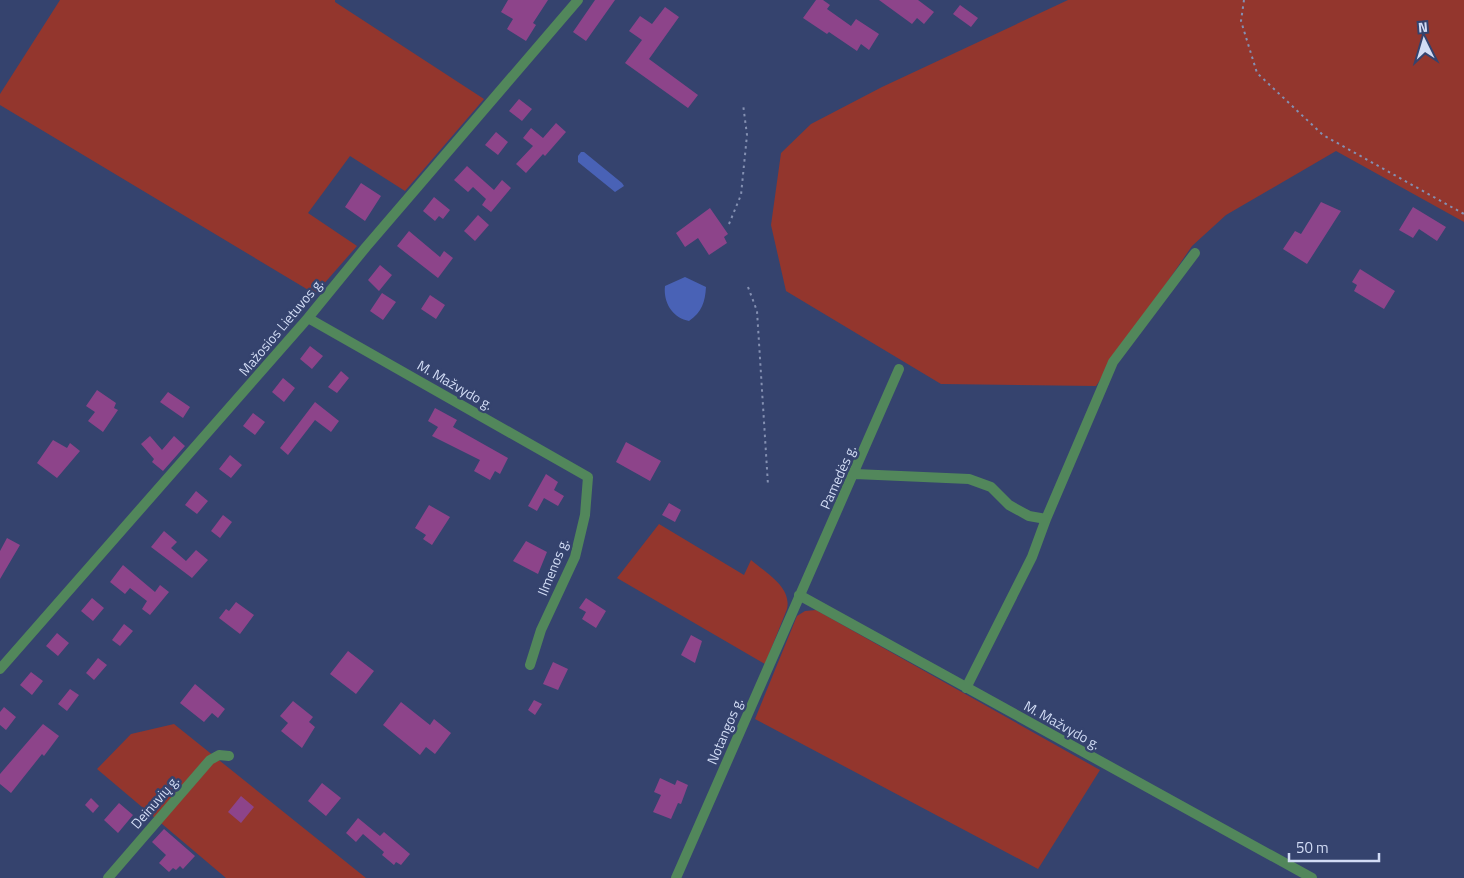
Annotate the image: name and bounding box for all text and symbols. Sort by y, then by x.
north arrow [1399,15,1449,65]
text: N [1417,16,1429,37]
street label: Mažosios Lietuvos g. [233,273,328,380]
street label: M. Mažvydo g. [413,354,497,415]
street label: Pamedės g. [814,441,861,512]
street label: Ilmenos g. [532,535,574,599]
street label: Notangos g. [701,694,748,767]
street label: M. Mažvydo g. [1020,695,1104,754]
street label: Deinuvių g. [125,770,184,833]
scale bar [1289,830,1379,862]
text: 50 m [1296,836,1329,859]

